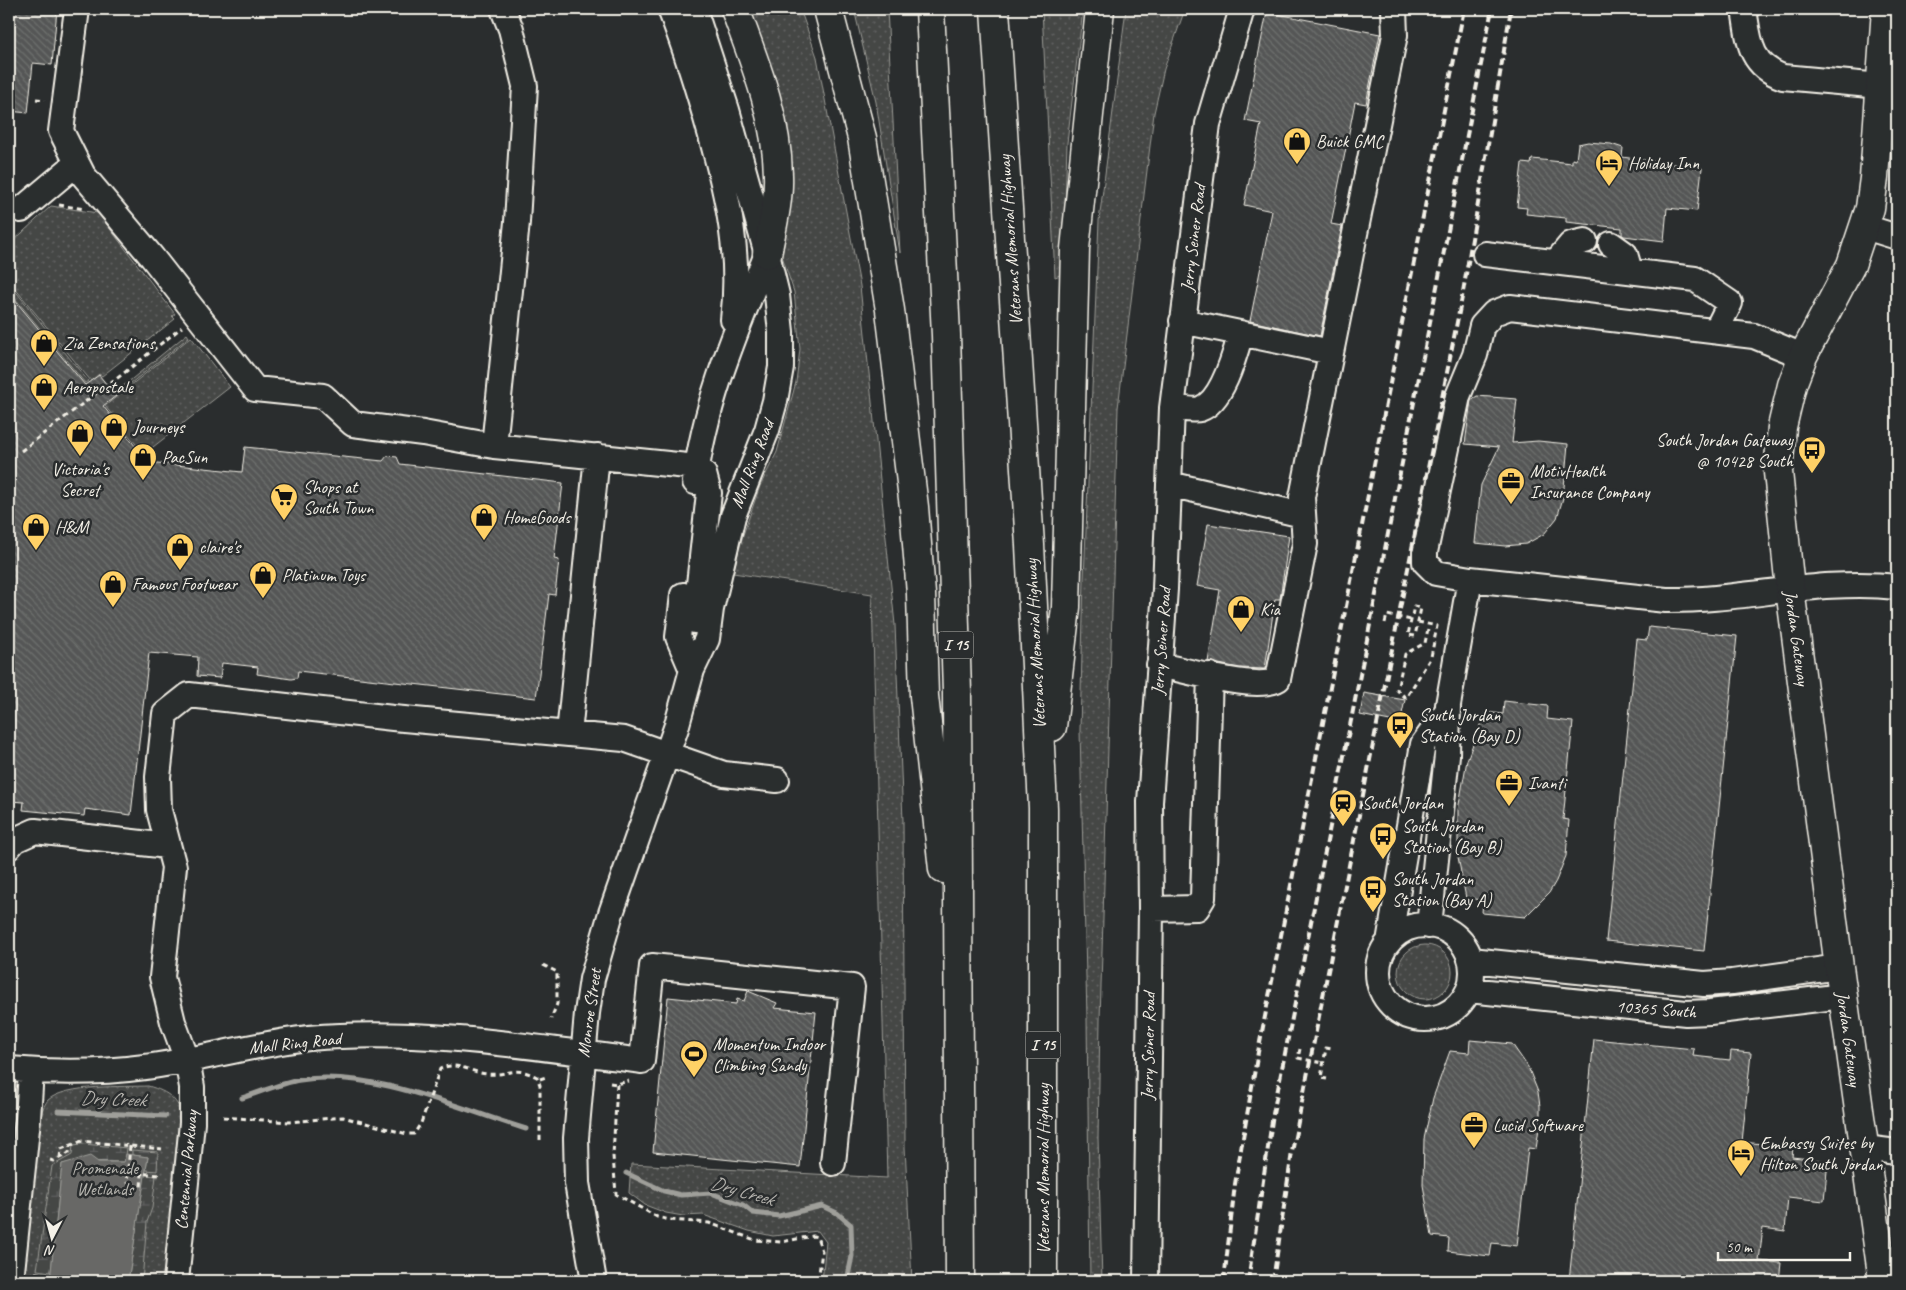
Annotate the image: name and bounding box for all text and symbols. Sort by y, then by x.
shop icon: Buick GMC [1282,126,1312,165]
place label: Buick GMC [1316,130,1385,152]
hotel icon: Holiday Inn [1594,148,1624,187]
street label: Veterans Memorial Highway [993,152,1027,326]
place label: Holiday Inn [1628,152,1700,174]
street label: Jerry Seiner Road [1175,180,1211,294]
shop icon: Zia Zensations [29,328,59,367]
place label: Zia Zensations [63,332,156,354]
shop icon: Aeropostale [29,372,59,411]
place label: Aeropostale [63,376,134,398]
shop icon: Journeys [99,412,129,451]
street label: Mall Ring Road [725,414,780,511]
place label: Journeys [132,416,186,438]
shop icon: Victoria's Secret [65,418,95,457]
place label: South Jordan Gateway @ 10428 South [1656,429,1795,472]
bus stop icon: South Jordan Gateway @ 10428 South [1797,435,1827,474]
shop icon: PacSun [128,442,158,481]
place label: PacSun [162,446,208,468]
place label: Victoria's Secret [52,458,110,501]
place label: MotivHealth Insurance Company [1530,460,1651,503]
office icon: MotivHealth Insurance Company [1496,466,1526,505]
place label: Shops at South Town [303,476,374,519]
supermarket icon: Shops at South Town [269,482,299,521]
shop icon: HomeGoods [469,502,499,541]
place label: HomeGoods [503,506,572,528]
shop icon: H&M [21,512,51,551]
place label: H&M [55,516,90,538]
shop icon: claire's [165,532,195,571]
place label: claire's [199,536,242,558]
street label: Veterans Memorial Highway [1019,556,1050,730]
shop icon: Platinum Toys [248,560,278,599]
place label: Platinum Toys [282,564,367,586]
shop icon: Famous Footwear [98,569,128,608]
place label: Famous Footwear [132,573,239,595]
street label: Jerry Seiner Road [1146,584,1176,696]
street label: Jordan Gateway [1779,588,1815,689]
shop icon: Kia [1226,594,1256,633]
place label: Kia [1260,598,1282,620]
road number: I 15 [938,632,974,658]
place label: South Jordan Station (Bay D) [1419,704,1521,747]
bus stop icon: South Jordan Station (Bay D) [1385,710,1415,749]
office icon: Ivanti [1494,768,1524,807]
place label: Ivanti [1528,772,1569,794]
station icon: South Jordan [1328,788,1358,827]
place label: South Jordan [1362,792,1444,814]
place label: South Jordan Station (Bay B) [1402,815,1503,858]
bus stop icon: South Jordan Station (Bay B) [1368,821,1398,860]
place label: South Jordan Station (Bay A) [1392,868,1492,911]
bus stop icon: South Jordan Station (Bay A) [1358,874,1388,913]
street label: Monroe Street [572,965,606,1059]
street label: Jerry Seiner Road [1136,989,1160,1101]
street label: Jordan Gateway [1831,989,1867,1090]
street label: 10365 South [1615,995,1698,1023]
street label: Mall Ring Road [248,1027,345,1059]
road number: I 15 [1026,1032,1060,1058]
place label: Momentum Indoor Climbing Sandy [713,1033,827,1076]
sports icon: Momentum Indoor Climbing Sandy [679,1039,709,1078]
street label: Veterans Memorial Highway [1032,1082,1054,1254]
water label: Dry Creek [80,1086,149,1112]
street label: Centennial Parkway [170,1108,202,1231]
office icon: Lucid Software [1459,1110,1489,1149]
place label: Lucid Software [1493,1114,1584,1136]
place label: Embassy Suites by Hilton South Jordan [1760,1132,1884,1175]
hotel icon: Embassy Suites by Hilton South Jordan [1726,1138,1756,1177]
park label: Promenade Wetlands [72,1157,139,1200]
water label: Dry Creek [708,1171,779,1212]
north arrow [28,1212,78,1262]
scale bar [1718,1230,1851,1262]
text: 50 m [1726,1238,1753,1257]
text: N [43,1241,56,1259]

